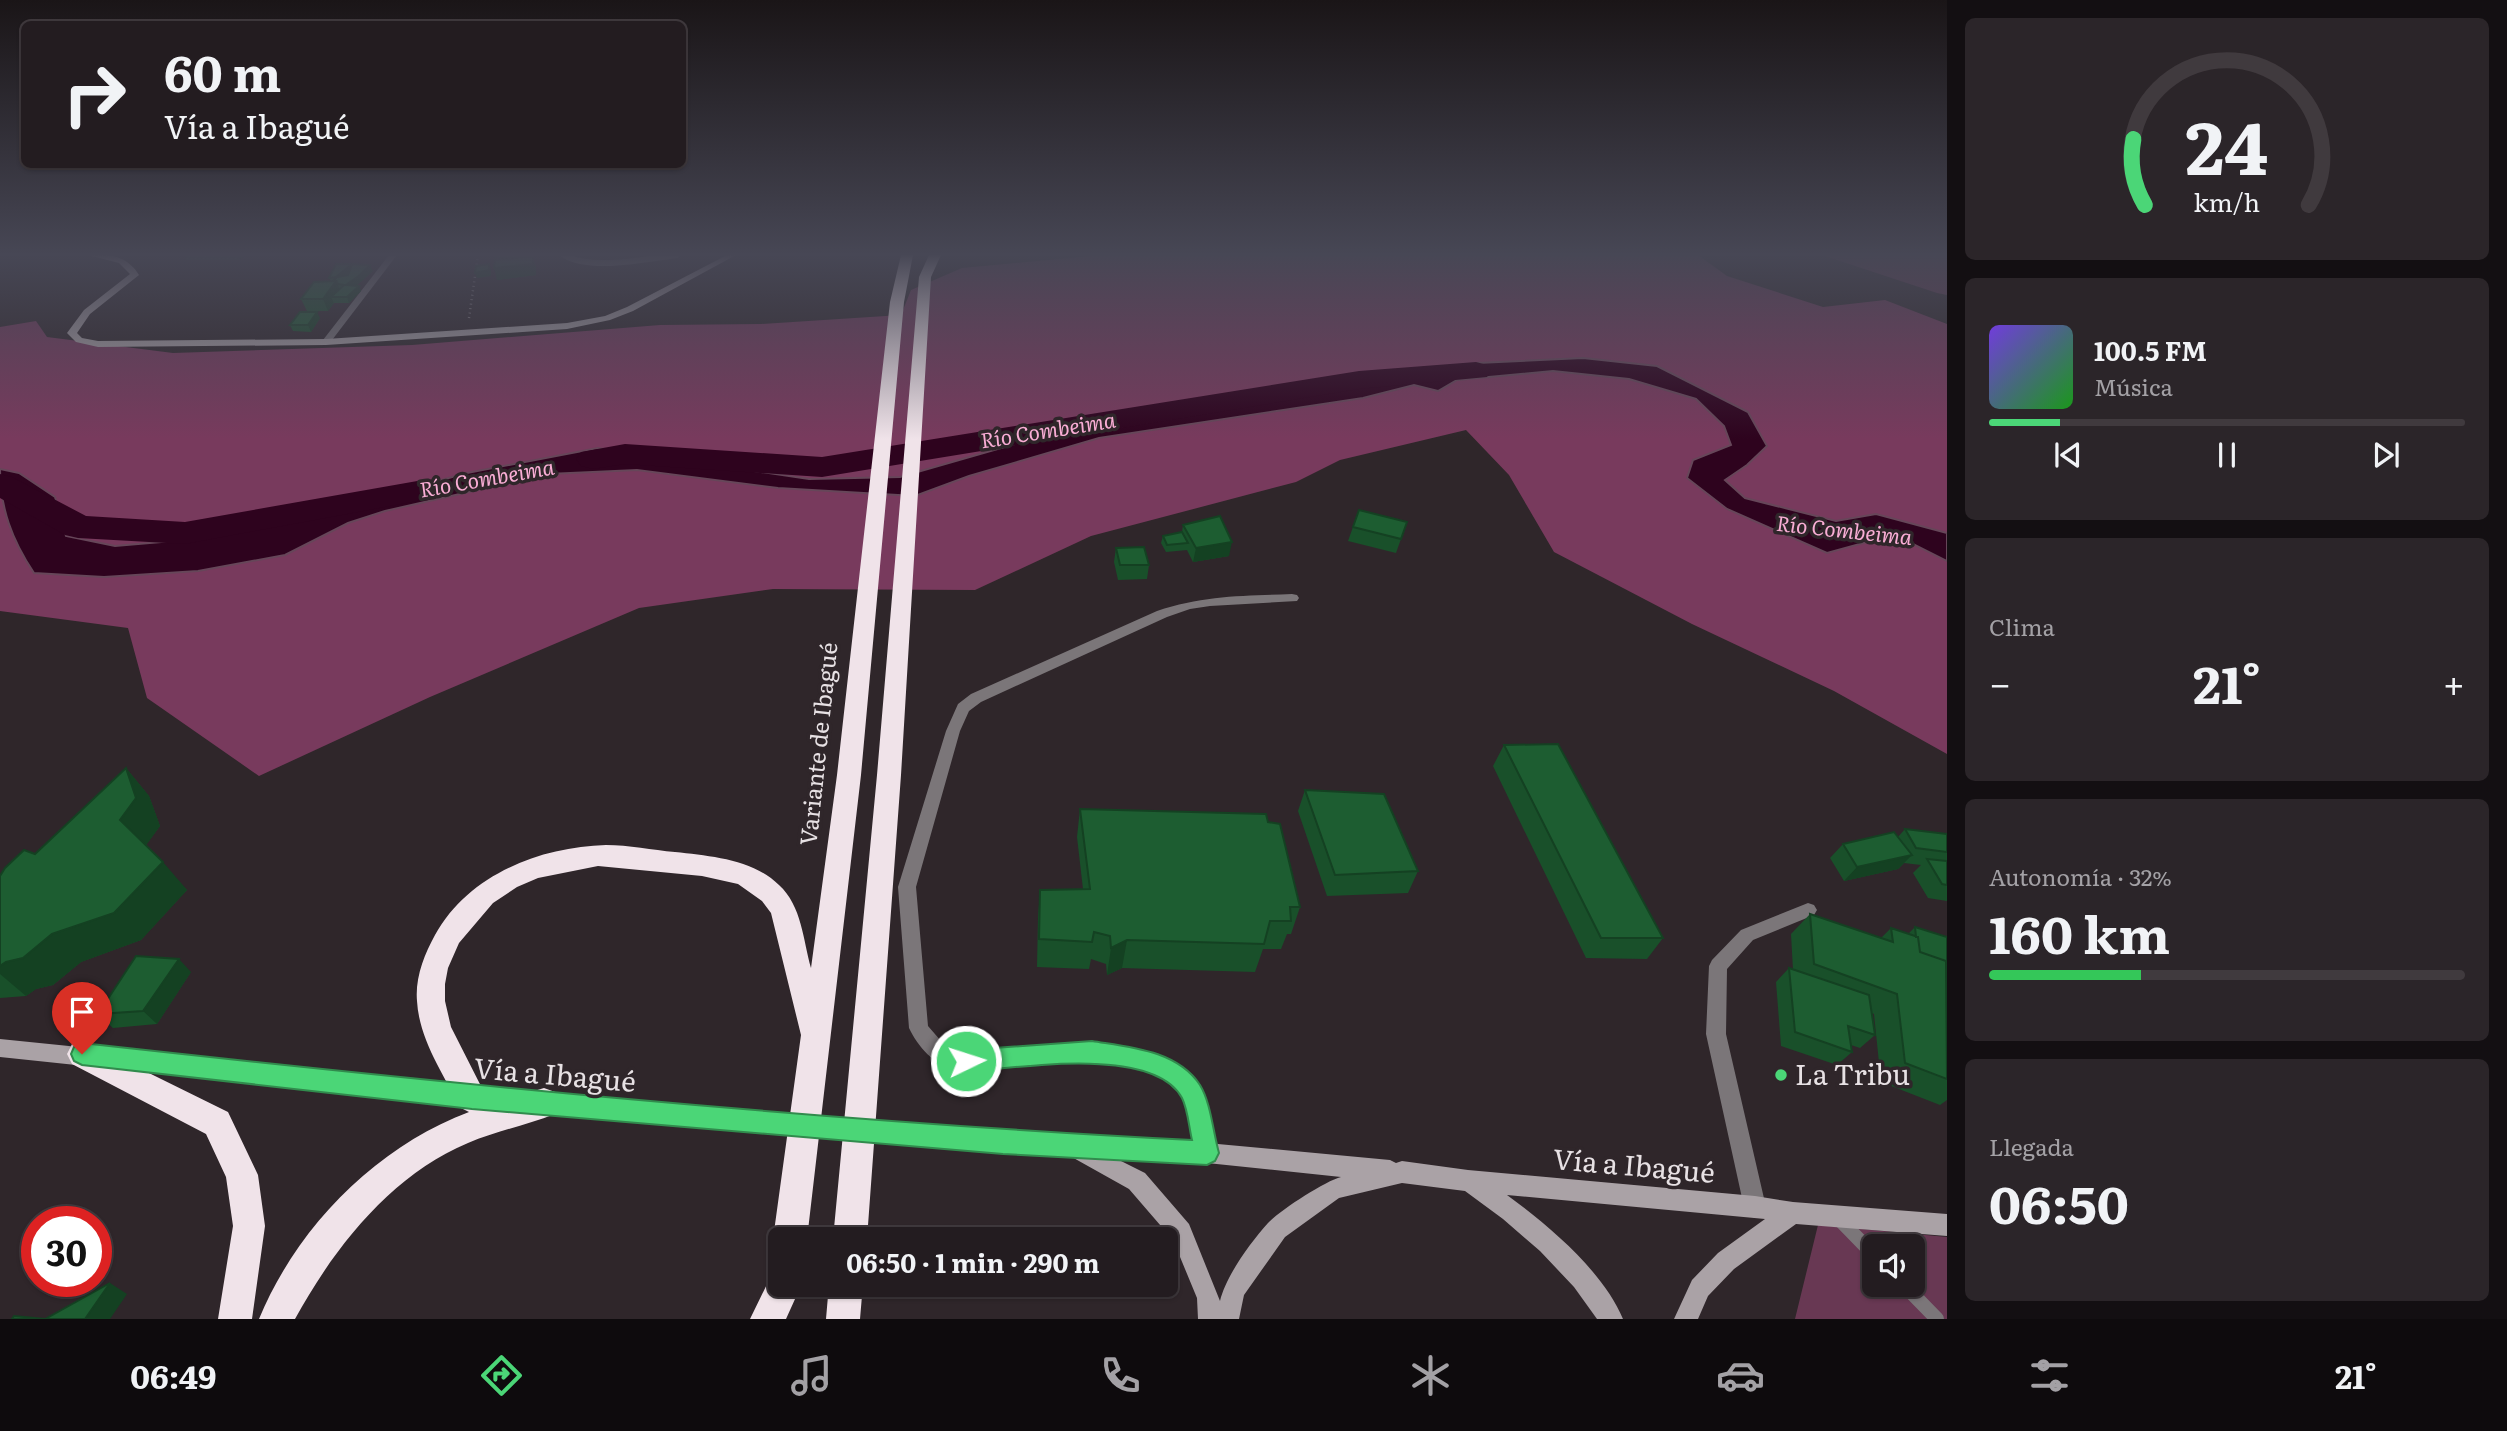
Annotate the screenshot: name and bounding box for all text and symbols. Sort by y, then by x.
text: 60 m [164,34,281,107]
icon: right [49,49,140,140]
text: 24 [2186,89,2269,197]
text: Vía a Ibagué [164,101,350,149]
text: km/h [2194,183,2260,220]
text: 100.5 FM [2094,330,2207,369]
text: Música [2094,369,2173,403]
water label: Río Combeima [978,403,1117,455]
icon: previous [2049,436,2087,474]
icon: pause [2208,436,2246,474]
icon: next [2367,436,2405,474]
water label: Río Combeima [417,449,556,504]
water label: Río Combeima [1775,506,1914,551]
text: Clima [1989,609,2055,643]
street label: Variante de Ibagué [789,641,845,847]
text: 21° [2193,643,2261,720]
text: − [1989,653,2011,710]
text: + [2443,653,2465,710]
text: Autonomía · 32% [1989,859,2172,893]
text: 160 km [1989,893,2170,970]
pin [52,982,112,1054]
icon: arrive [63,993,101,1031]
position arrow [929,1024,1003,1098]
street label: Vía a Ibagué [472,1045,638,1101]
place label: La Tribu [1795,1052,1910,1094]
marker: La Tribu [1773,1067,1789,1083]
text: Llegada [1989,1129,2074,1163]
street label: Vía a Ibagué [1551,1136,1717,1192]
text: 06:50 [1989,1163,2129,1240]
speed limit sign: 30 [21,1206,112,1297]
map controls [1862,1234,1925,1297]
button: sound [1862,1234,1925,1297]
text: 06:50 · 1 min · 290 m [846,1242,1100,1281]
text: 06:49 [130,1351,216,1399]
icon: directions [477,1351,526,1400]
icon: music [787,1351,836,1400]
icon: phone [1096,1351,1145,1400]
icon: climate [1406,1351,1455,1400]
icon: car [1716,1351,1765,1400]
icon: filters [2025,1351,2074,1400]
text: 21° [2335,1351,2377,1399]

